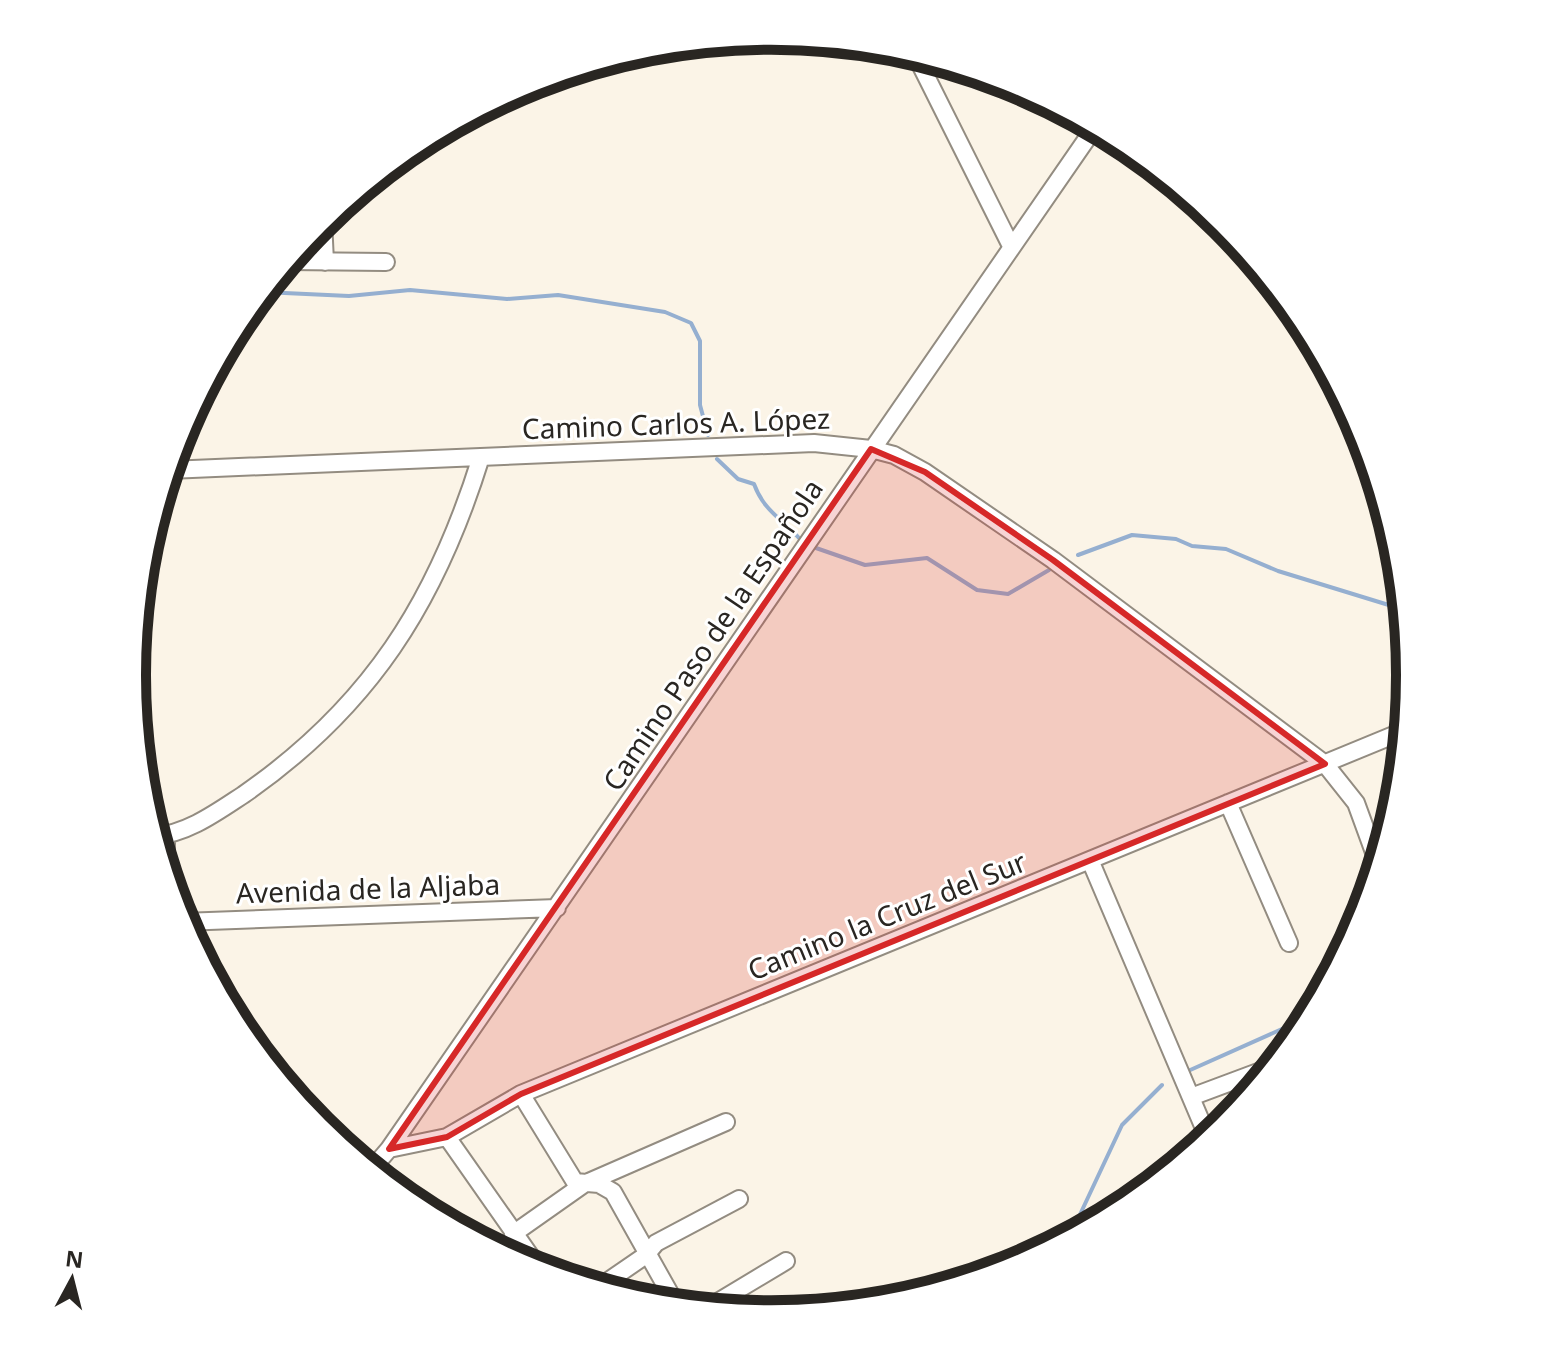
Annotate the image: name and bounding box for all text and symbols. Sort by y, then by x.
street label: Camino Carlos A. López [521,399,831,447]
street label: Camino Paso de la Española [593,471,831,798]
street label: Camino la Cruz del Sur [742,842,1032,988]
street label: Avenida de la Aljaba [235,864,501,912]
north arrow [32,1239,112,1319]
text: N [64,1242,85,1274]

